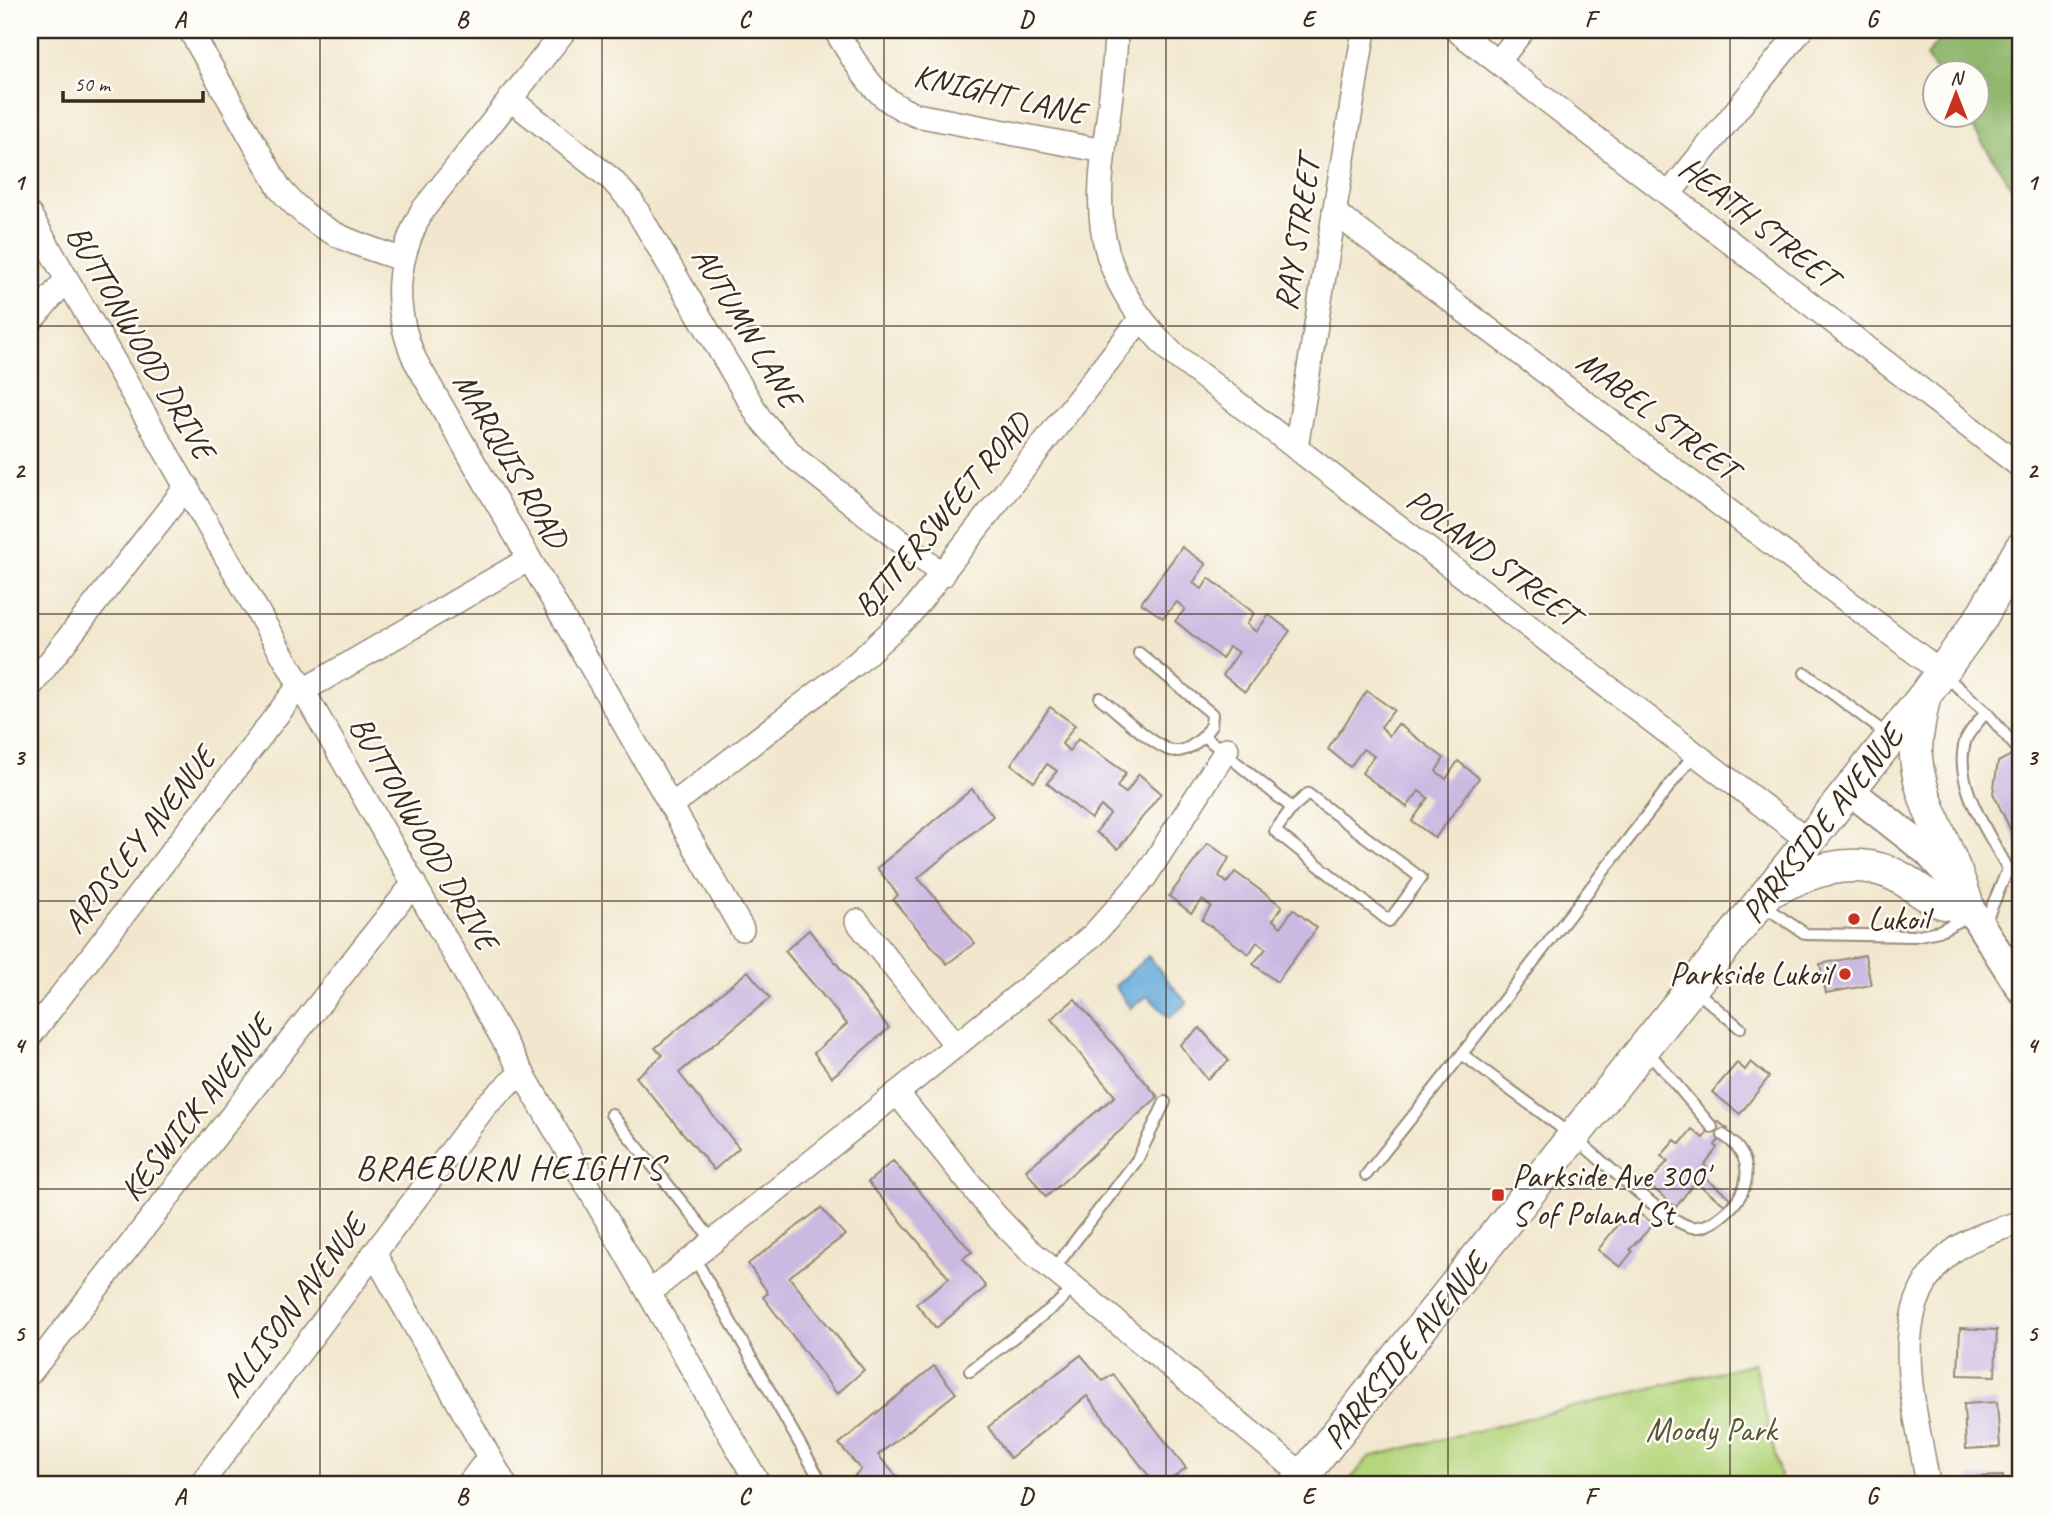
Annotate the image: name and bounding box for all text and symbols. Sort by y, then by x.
text: A [174,5,188,34]
text: B [456,5,470,34]
text: C [739,5,753,34]
text: D [1019,5,1035,34]
text: E [1302,5,1318,34]
text: F [1585,5,1601,34]
text: G [1866,5,1881,34]
street label: KNIGHT LANE [910,54,1094,135]
scale bar [63,60,203,104]
north arrow [1922,60,1992,130]
text: N [1950,66,1965,90]
text: 50 m [74,71,112,97]
street label: RAY STREET [1264,147,1331,313]
street label: HEATH STREET [1671,147,1853,302]
text: 1 [14,168,27,197]
text: 1 [2027,168,2040,197]
street label: BUTTONWOOD DRIVE [57,217,227,470]
street label: AUTUMN LANE [682,239,814,419]
street label: MABEL STREET [1569,340,1753,494]
street label: MARQUIS ROAD [444,365,580,558]
street label: BITTERSWEET ROAD [844,402,1042,626]
text: 2 [14,456,27,485]
text: 2 [2027,456,2040,485]
street label: POLAND STREET [1399,479,1594,640]
street label: BUTTONWOOD DRIVE [340,708,510,961]
street label: PARKSIDE AVENUE [1732,713,1915,931]
street label: ARDSLEY AVENUE [53,735,227,942]
text: 3 [14,743,27,772]
text: 3 [2027,743,2040,772]
place label: Lukoil [1868,898,1934,940]
marker: Lukoil [1846,911,1862,927]
place label: Parkside Lukoil [1669,953,1836,995]
marker: Parkside Lukoil [1837,966,1853,982]
street label: KESWICK AVENUE [110,1003,284,1209]
text: 4 [14,1031,27,1060]
text: 4 [2027,1031,2040,1060]
district label: BRAEBURN HEIGHTS [356,1145,669,1190]
place label: Parkside Ave 300' S of Poland St [1512,1155,1714,1235]
marker: Parkside Ave 300' S of Poland St [1490,1187,1506,1203]
street label: ALLISON AVENUE [211,1203,378,1405]
street label: PARKSIDE AVENUE [1313,1241,1500,1457]
text: 5 [14,1319,26,1348]
text: 5 [2027,1319,2039,1348]
park label: Moody Park [1646,1409,1779,1451]
text: A [174,1482,188,1511]
text: B [456,1482,470,1511]
text: C [739,1482,753,1511]
text: D [1019,1482,1035,1511]
text: E [1302,1482,1318,1511]
text: F [1585,1482,1601,1511]
text: G [1866,1482,1881,1511]

